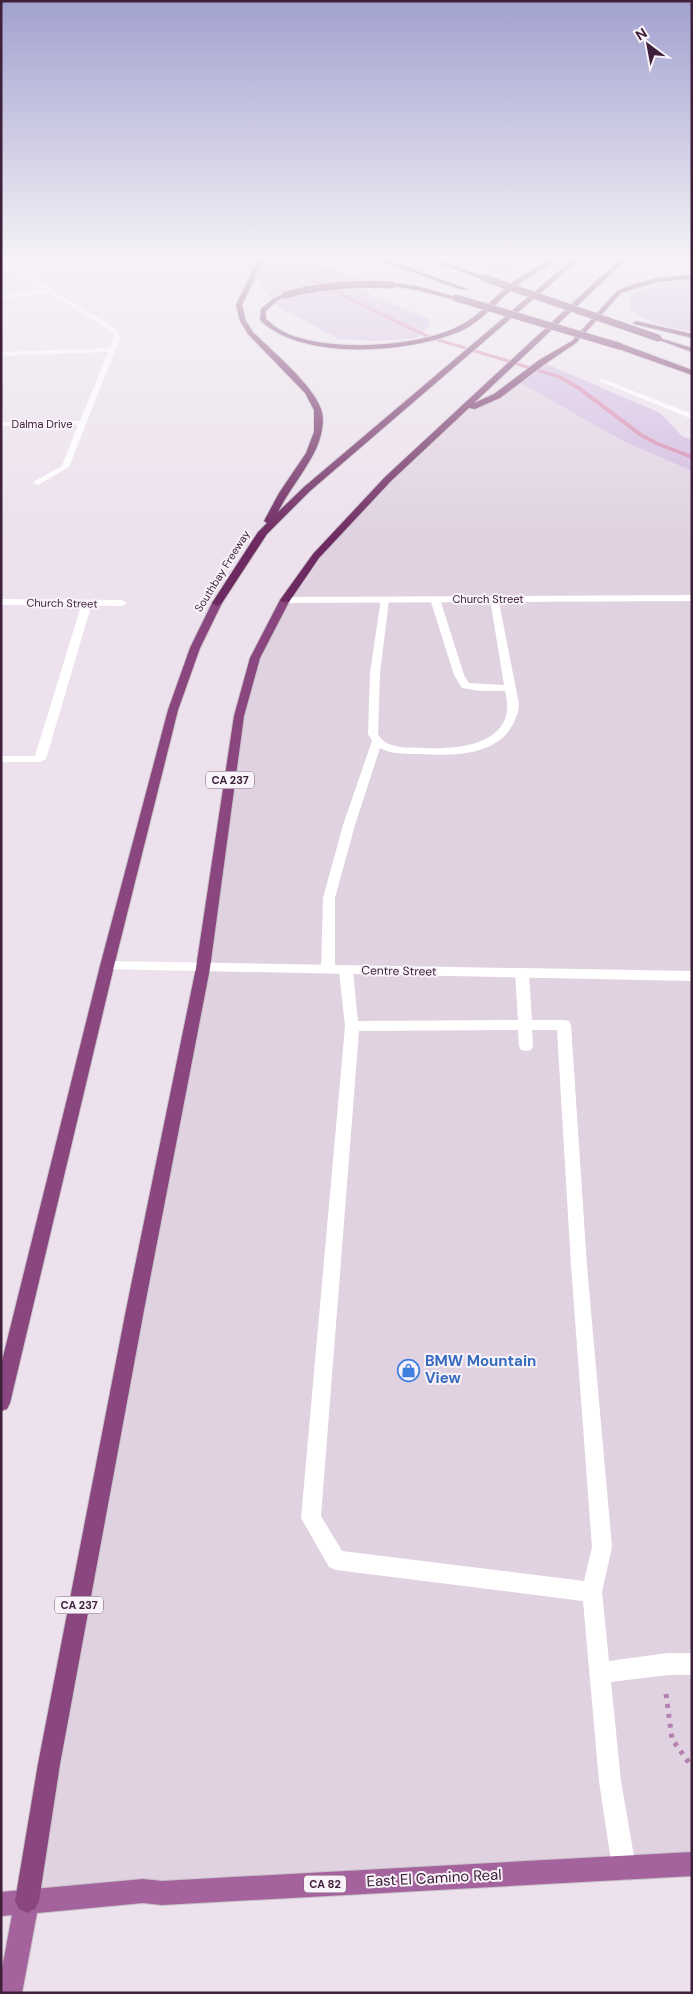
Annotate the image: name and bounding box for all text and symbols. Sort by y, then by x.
north arrow [623,20,673,70]
text: N [632,24,650,44]
street label: Dalma Drive [12,417,72,431]
street label: Southbay Freeway [191,528,253,614]
street label: Church Street [452,592,524,606]
street label: Church Street [26,595,98,611]
road number: CA 237 [206,772,254,788]
street label: Centre Street [361,962,437,980]
place label: BMW Mountain View [425,1351,536,1388]
shop icon: BMW Mountain View [397,1358,421,1382]
road number: CA 237 [55,1596,103,1614]
street label: East El Camino Real [366,1864,502,1892]
road number: CA 82 [304,1876,346,1892]

